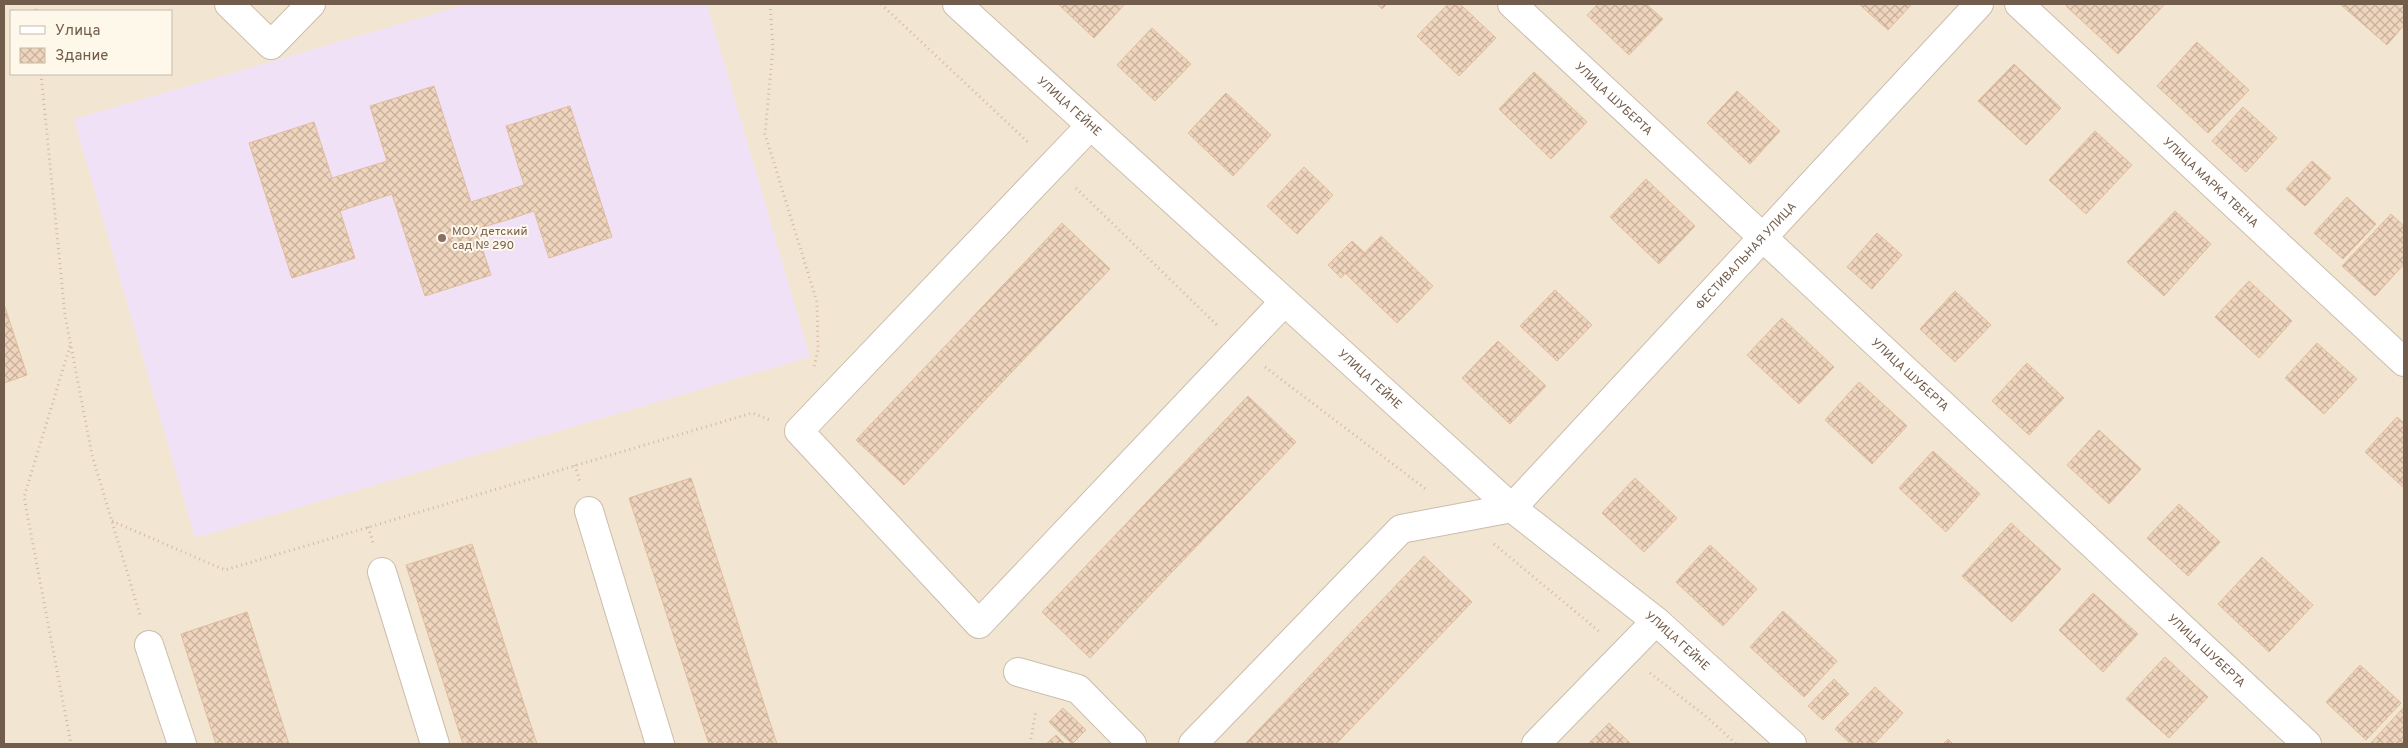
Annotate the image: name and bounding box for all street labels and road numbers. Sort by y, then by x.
street label: УЛИЦА ШУБЕРТА [1571,59,1655,140]
street label: УЛИЦА ГЕЙНЕ [1033,74,1105,140]
street label: УЛИЦА МАРКА ТВЕНА [2159,135,2262,232]
street label: ФЕСТИВАЛЬНАЯ УЛИЦА [1692,199,1800,314]
street label: УЛИЦА ШУБЕРТА [1867,335,1952,416]
street label: УЛИЦА ГЕЙНЕ [1334,346,1405,413]
street label: УЛИЦА ГЕЙНЕ [1641,608,1713,675]
street label: УЛИЦА ШУБЕРТА [2164,611,2248,691]

